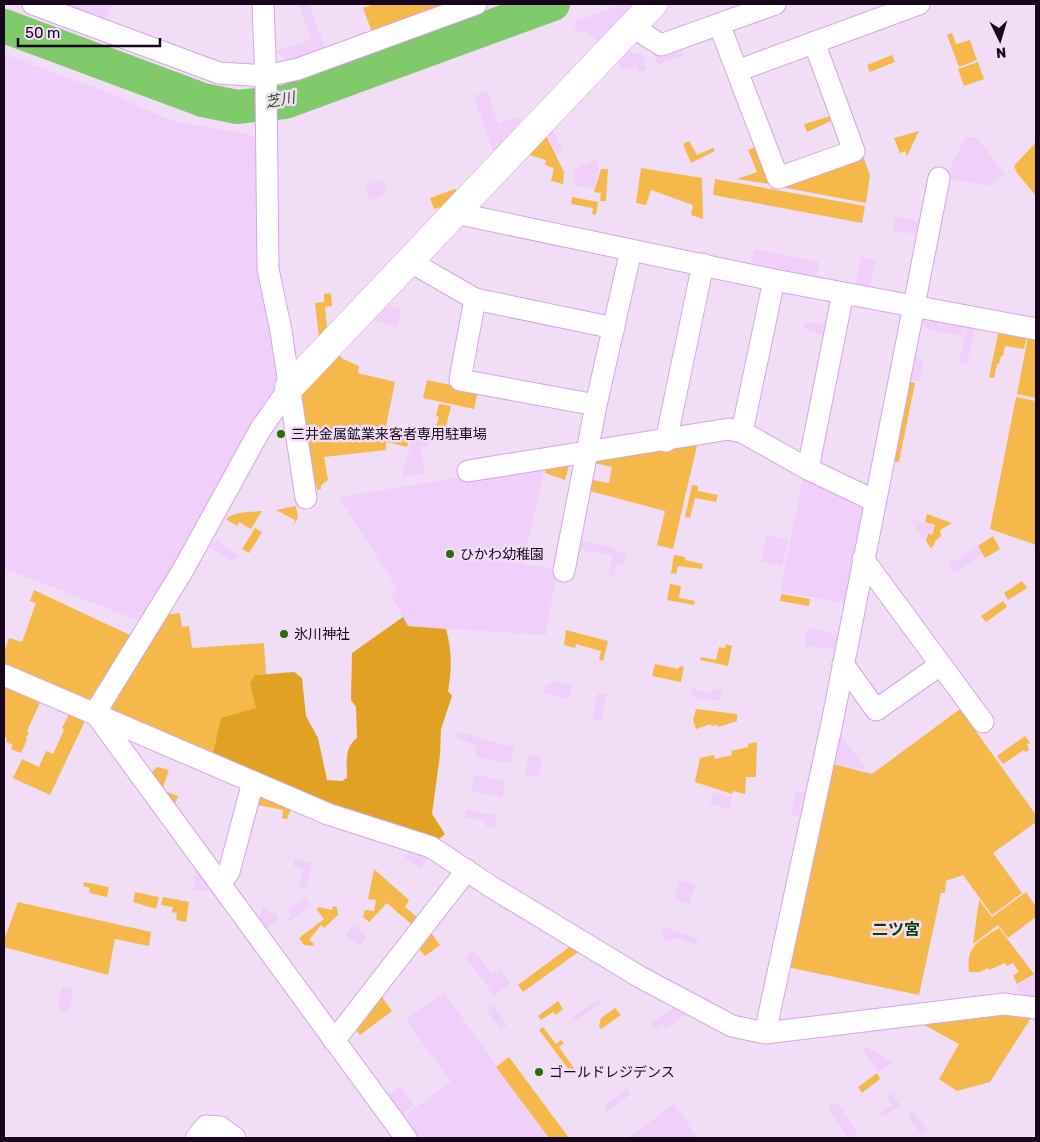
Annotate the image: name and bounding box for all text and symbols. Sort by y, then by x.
scale bar [18,15,160,47]
north arrow [975,15,1025,65]
text: 50 m [25,24,60,42]
text: N [995,44,1007,61]
water label: 芝川 [264,88,298,112]
place label: 三井金属鉱業来客者専用駐車場 [291,426,487,443]
marker: 三井金属鉱業来客者専用駐車場 [275,428,287,440]
place label: ひかわ幼稚園 [460,546,544,563]
marker: ひかわ幼稚園 [444,548,456,560]
place label: 氷川神社 [294,626,350,643]
marker: 氷川神社 [278,628,290,640]
district label: 二ツ宮 [872,920,920,939]
place label: ゴールドレジデンス [549,1064,675,1081]
marker: ゴールドレジデンス [533,1066,545,1078]

